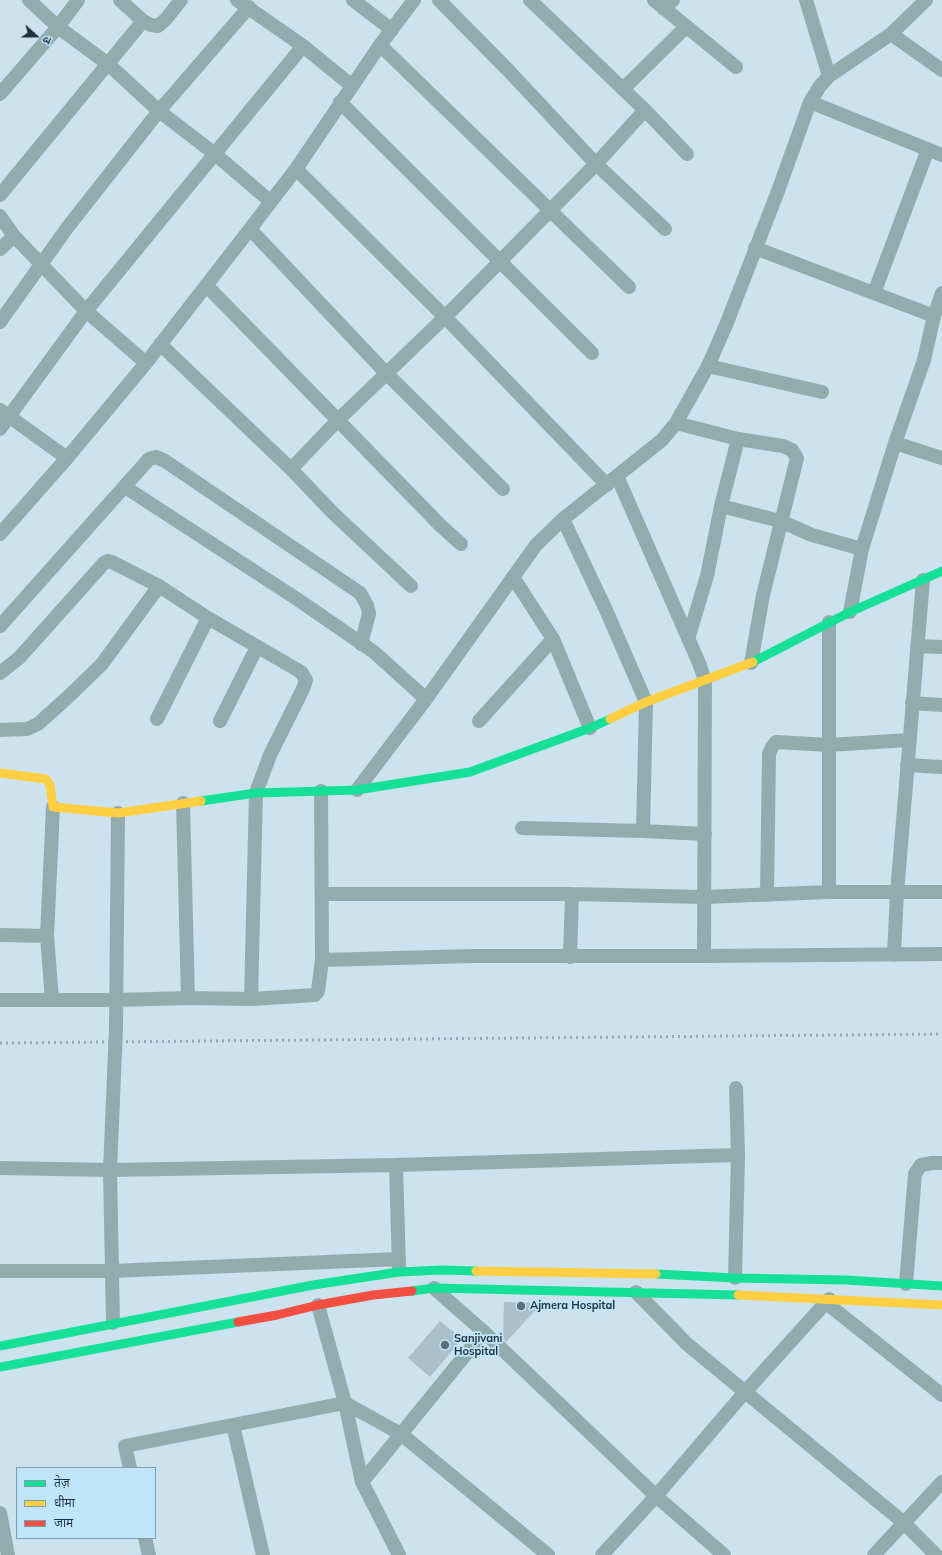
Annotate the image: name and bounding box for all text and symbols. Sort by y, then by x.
north arrow [16,16,56,56]
text: उ [40,35,55,46]
place label: Ajmera Hospital [530,1299,615,1313]
marker: Ajmera Hospital [515,1300,527,1312]
place label: Sanjivani Hospital [454,1332,502,1358]
marker: Sanjivani Hospital [439,1339,451,1351]
legend [16,1467,156,1539]
text: तेज़ [54,1475,70,1490]
text: धीमा [54,1495,75,1510]
text: जाम [54,1515,73,1530]

